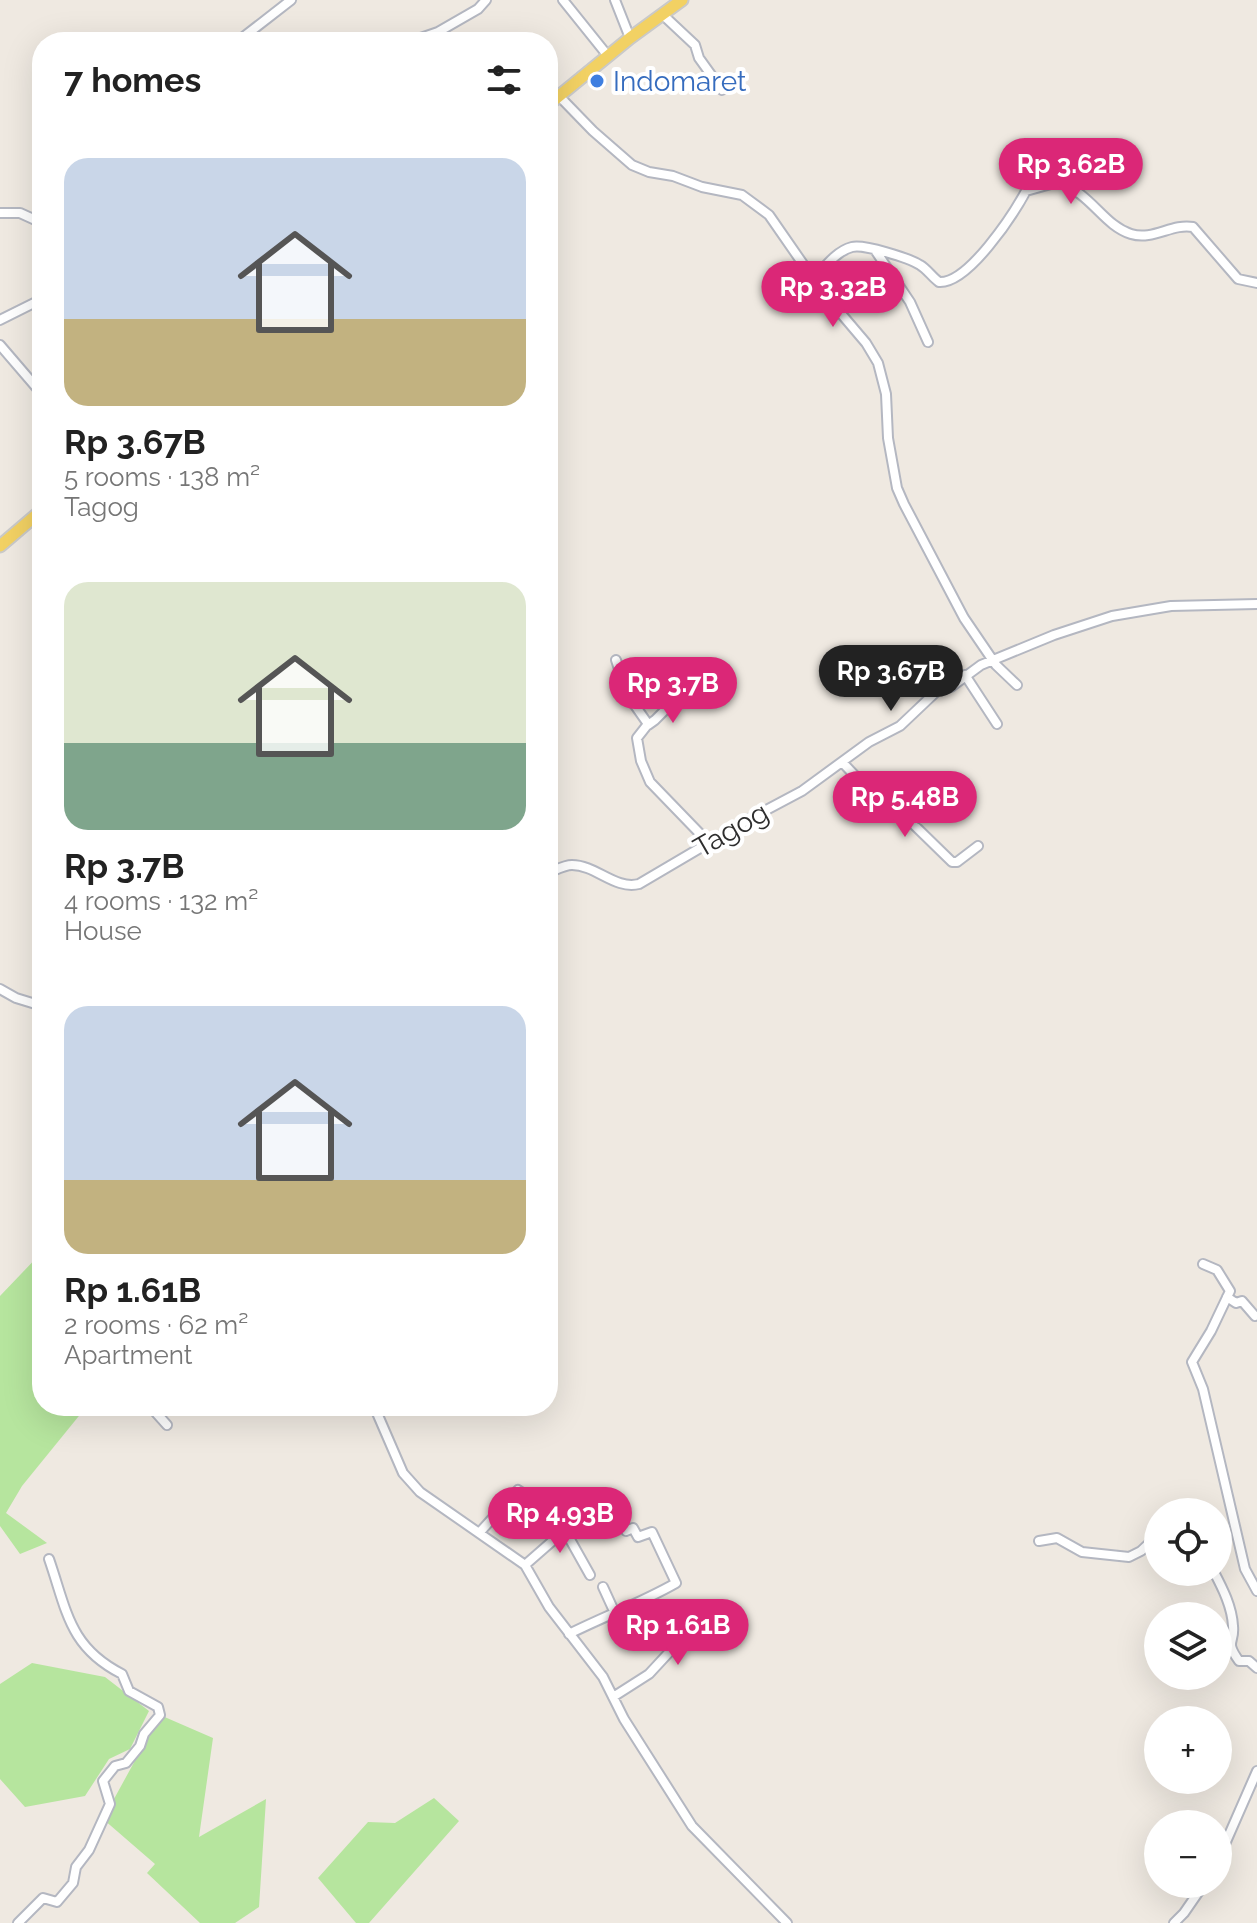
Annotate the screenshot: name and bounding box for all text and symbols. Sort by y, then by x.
icon: filters [482,58,526,102]
text: 7 homes [64,60,201,100]
place label: Indomaret [613,65,747,98]
marker: Indomaret [588,72,606,90]
pin: Rp 3.62B [988,138,1154,206]
text: Rp 3.62B [1017,149,1125,179]
icon: home [223,210,367,354]
pin: Rp 3.32B [750,261,916,329]
text: Rp 3.32B [779,272,887,302]
text: Rp 3.67B [64,422,206,462]
text: 5 rooms · 138 m² [64,462,260,492]
text: Tagog [64,492,139,522]
icon: home [223,634,367,778]
pin: Rp 3.67B [808,645,974,713]
text: Rp 3.67B [837,656,945,686]
pin: Rp 3.7B [599,657,747,725]
text: Rp 3.7B [627,668,719,698]
pin: Rp 5.48B [822,771,988,839]
text: Rp 5.48B [851,782,959,812]
street label: Tagog [688,796,774,864]
text: Rp 3.7B [64,846,184,886]
text: 4 rooms · 132 m² [64,886,258,916]
text: House [64,916,142,946]
icon: home [223,1058,367,1202]
text: Rp 1.61B [64,1270,201,1310]
text: 2 rooms · 62 m² [64,1310,248,1340]
text: Apartment [64,1340,193,1370]
pin: Rp 4.93B [477,1487,643,1555]
text: Rp 4.93B [506,1498,614,1528]
map controls [1144,1498,1232,1898]
button: locate [1144,1498,1232,1586]
pin: Rp 1.61B [595,1599,761,1667]
button: layers [1144,1602,1232,1690]
text: Rp 1.61B [626,1610,730,1640]
button: + [1144,1706,1232,1794]
button: − [1144,1810,1232,1898]

